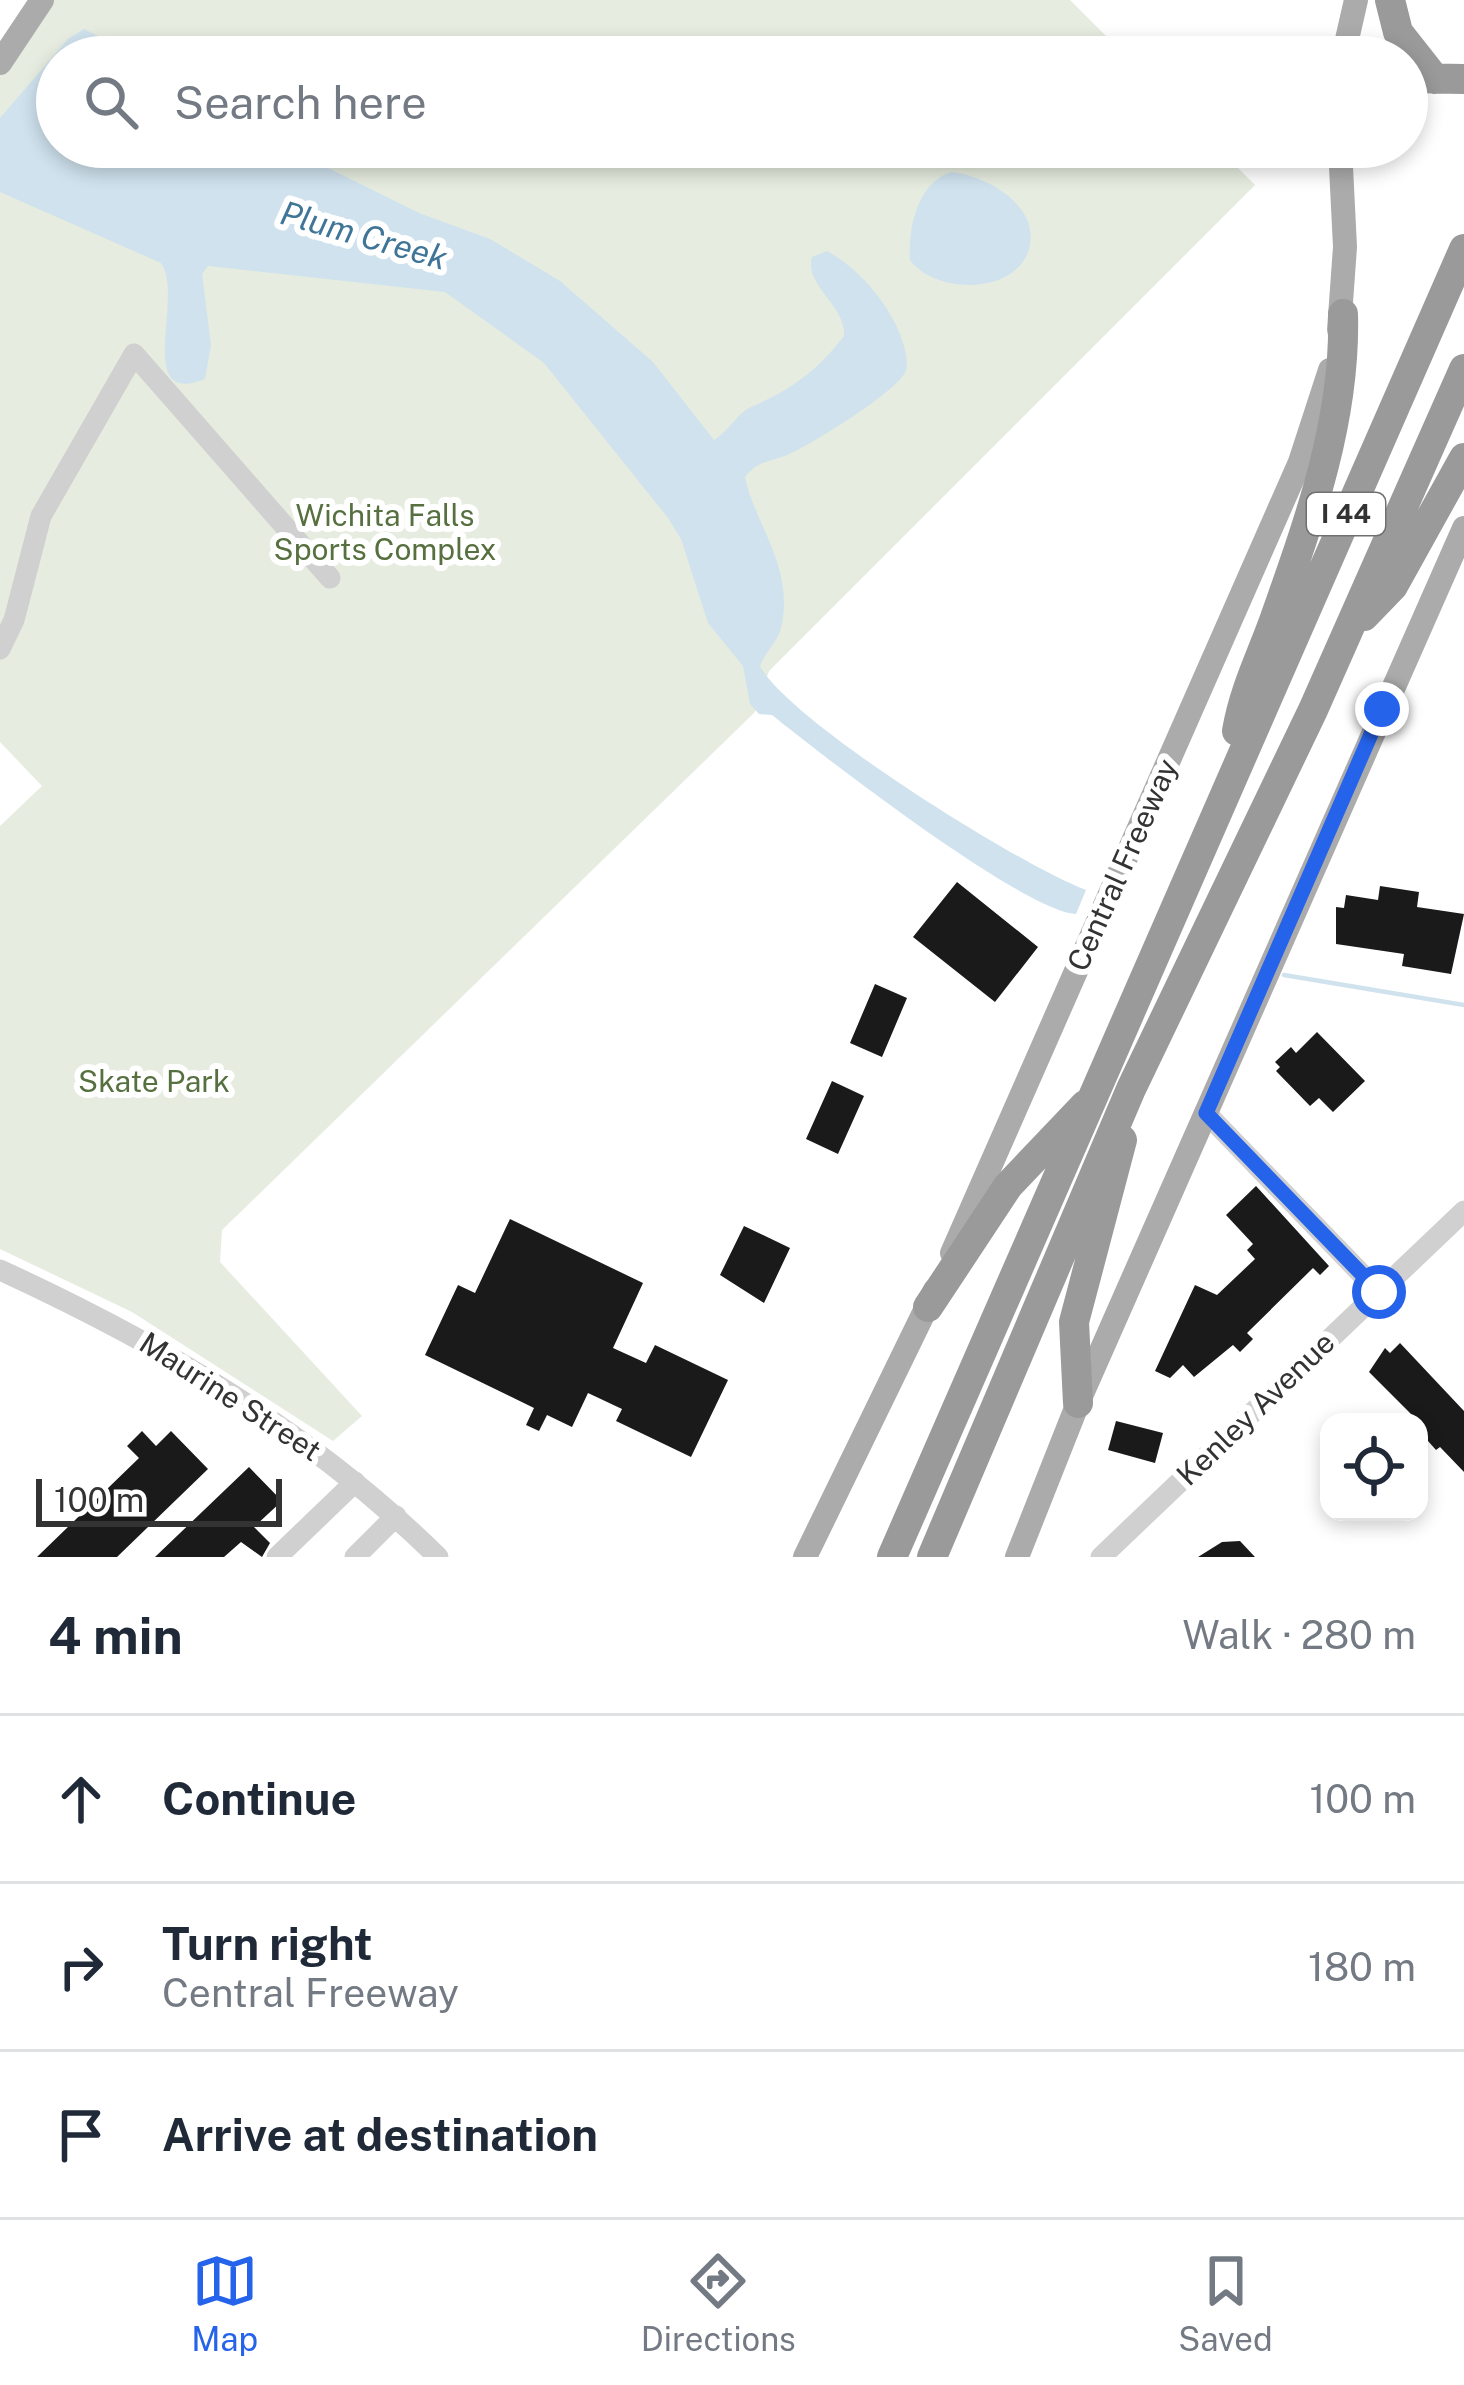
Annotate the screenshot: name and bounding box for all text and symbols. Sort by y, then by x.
search box [36,36,1428,168]
icon: search [78,69,144,135]
text: Search here [174,76,427,129]
water label: Plum Creek [276,193,452,277]
road number: I 44 [1307,493,1385,535]
park label: Wichita Falls Sports Complex [274,497,496,567]
route end [1355,682,1409,736]
street label: Central Freeway [1059,753,1185,976]
park label: Skate Park [78,1063,230,1099]
route start [1352,1265,1406,1319]
street label: Maurine Street [133,1324,328,1468]
street label: Kenley Avenue [1169,1324,1342,1493]
map controls [1320,1413,1428,1521]
button: locate [1320,1413,1428,1521]
scale bar [36,1473,282,1526]
text: 100 m [54,1481,144,1519]
text: 4 min [48,1606,183,1665]
text: Walk · 280 m [1182,1612,1416,1658]
icon: ahead [48,1766,114,1832]
text: Continue [162,1772,356,1825]
text: 100 m [1309,1776,1416,1822]
text: Turn right [162,1917,373,1970]
icon: right [48,1934,114,2000]
text: 180 m [1308,1944,1416,1990]
text: Central Freeway [162,1970,459,2016]
icon: arrive [48,2102,114,2168]
text: Arrive at destination [162,2108,598,2161]
tab: Map [191,2248,258,2358]
tab: Directions [641,2248,796,2358]
tab: Saved [1178,2248,1273,2358]

